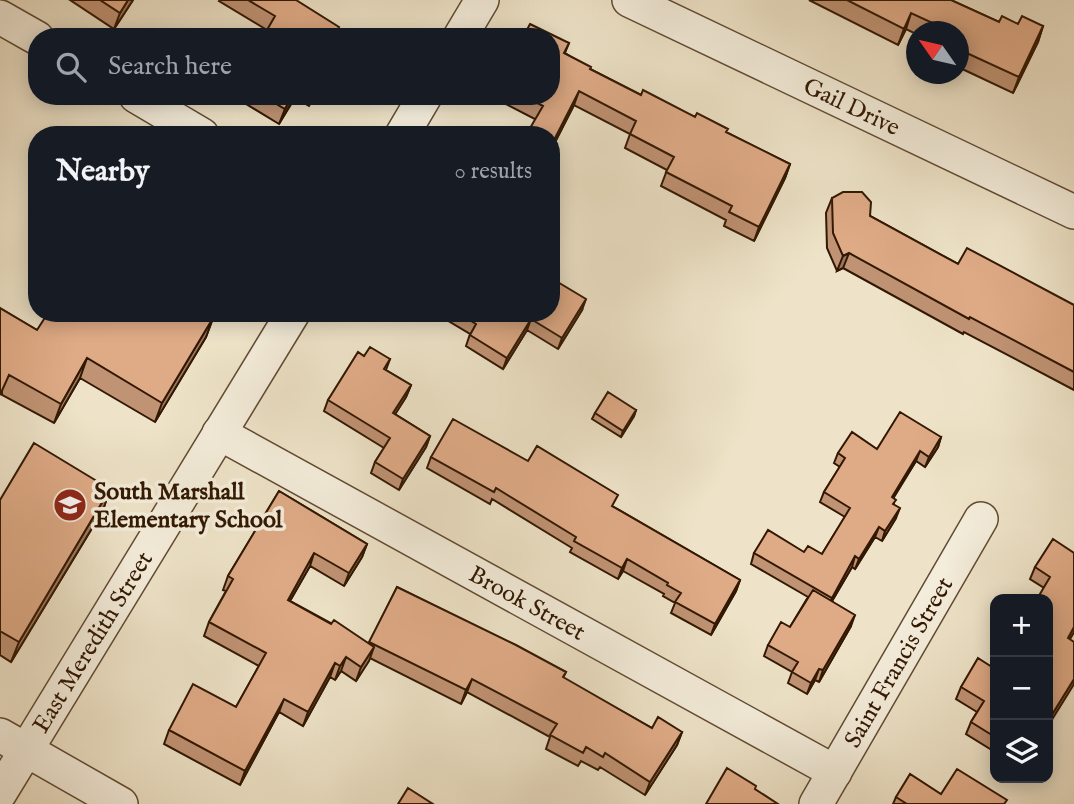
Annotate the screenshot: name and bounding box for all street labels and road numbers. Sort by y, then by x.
street label: Gail Drive [798,71,905,144]
street label: East Meredith Street [26,546,161,739]
street label: Brook Street [463,560,590,649]
street label: Saint Francis Street [838,572,961,754]

